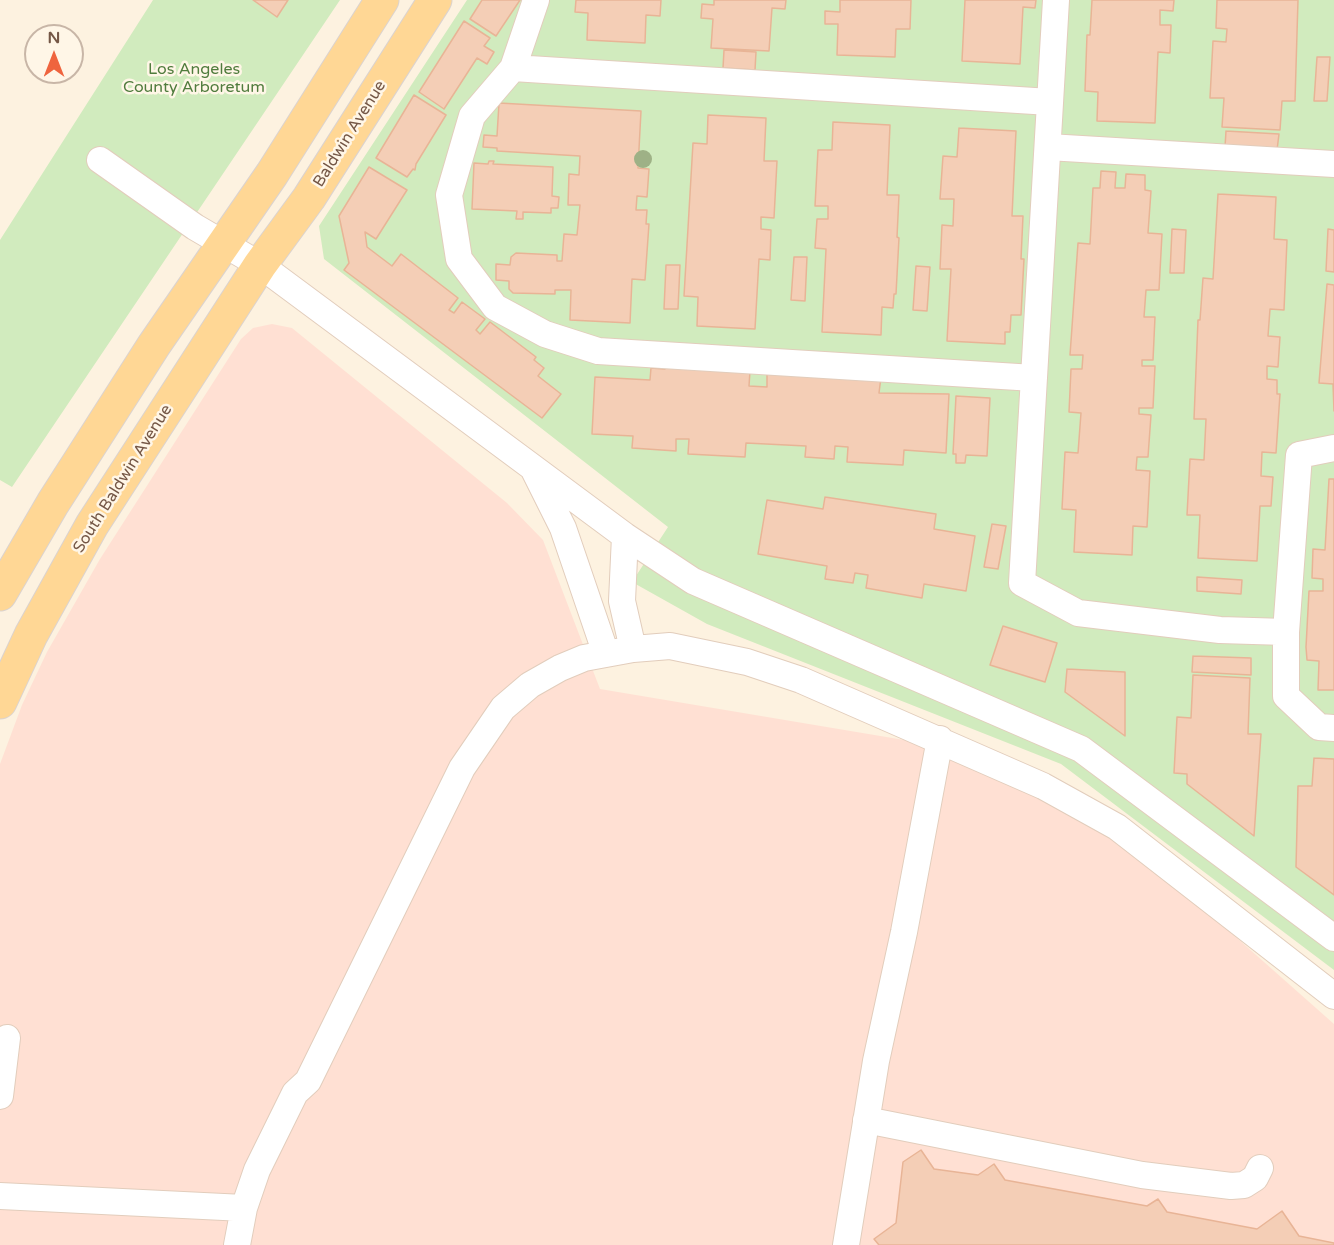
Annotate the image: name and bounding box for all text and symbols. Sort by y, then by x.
north arrow [24,24,84,84]
text: N [48,28,60,48]
park label: Los Angeles County Arboretum [123,60,265,98]
street label: Baldwin Avenue [310,77,390,191]
street label: South Baldwin Avenue [69,401,177,557]

